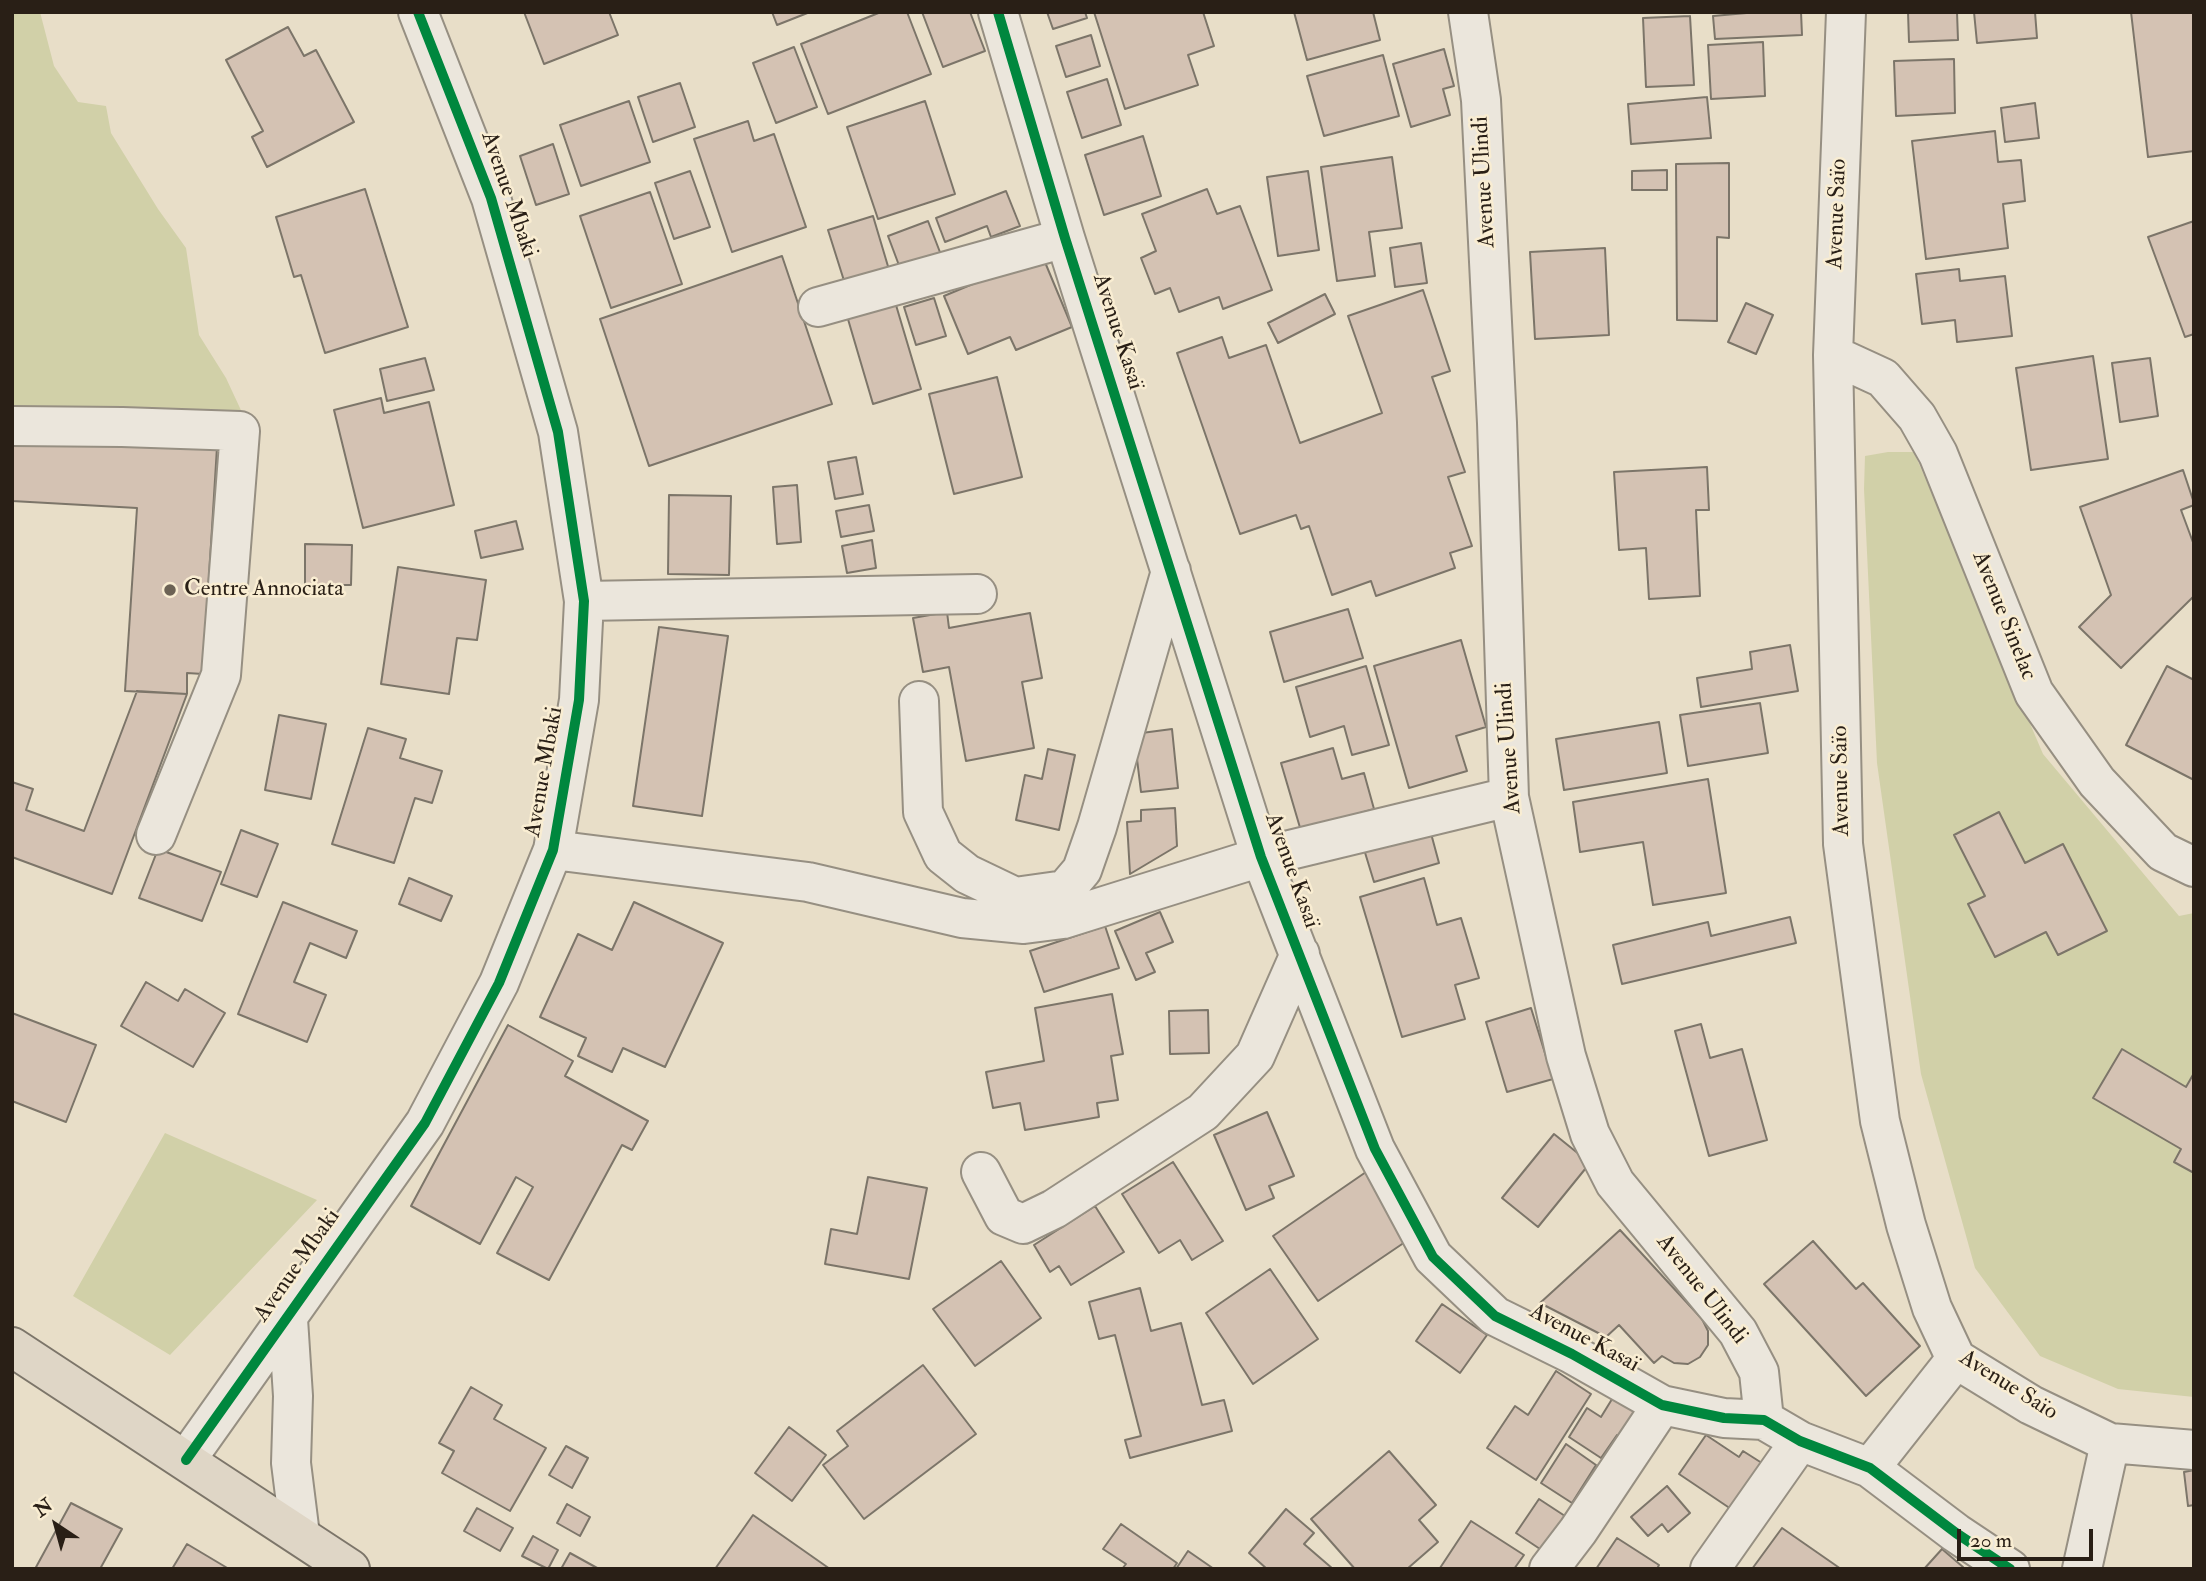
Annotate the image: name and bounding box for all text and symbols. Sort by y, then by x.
street label: Avenue Ulindi [1468,115,1502,249]
street label: Avenue Mbaki [474,128,542,262]
street label: Avenue Saïo [1822,158,1854,270]
street label: Avenue Kasaï [1085,270,1149,394]
street label: Avenue Sinelac [1965,548,2041,684]
place label: Centre Annociata [184,576,344,604]
marker: Centre Annociata [162,582,178,598]
street label: Avenue Ulindi [1492,681,1528,815]
street label: Avenue Mbaki [520,705,570,839]
street label: Avenue Saïo [1827,725,1857,837]
street label: Avenue Kasaï [1257,810,1325,932]
street label: Avenue Mbaki [249,1204,347,1328]
street label: Avenue Ulindi [1650,1230,1752,1350]
street label: Avenue Kasaï [1524,1299,1644,1379]
street label: Avenue Saïo [1954,1345,2062,1427]
north arrow [21,1490,91,1560]
text: N [30,1493,58,1523]
scale bar [1961,1514,2098,1558]
text: 20 m [1970,1527,2012,1554]

